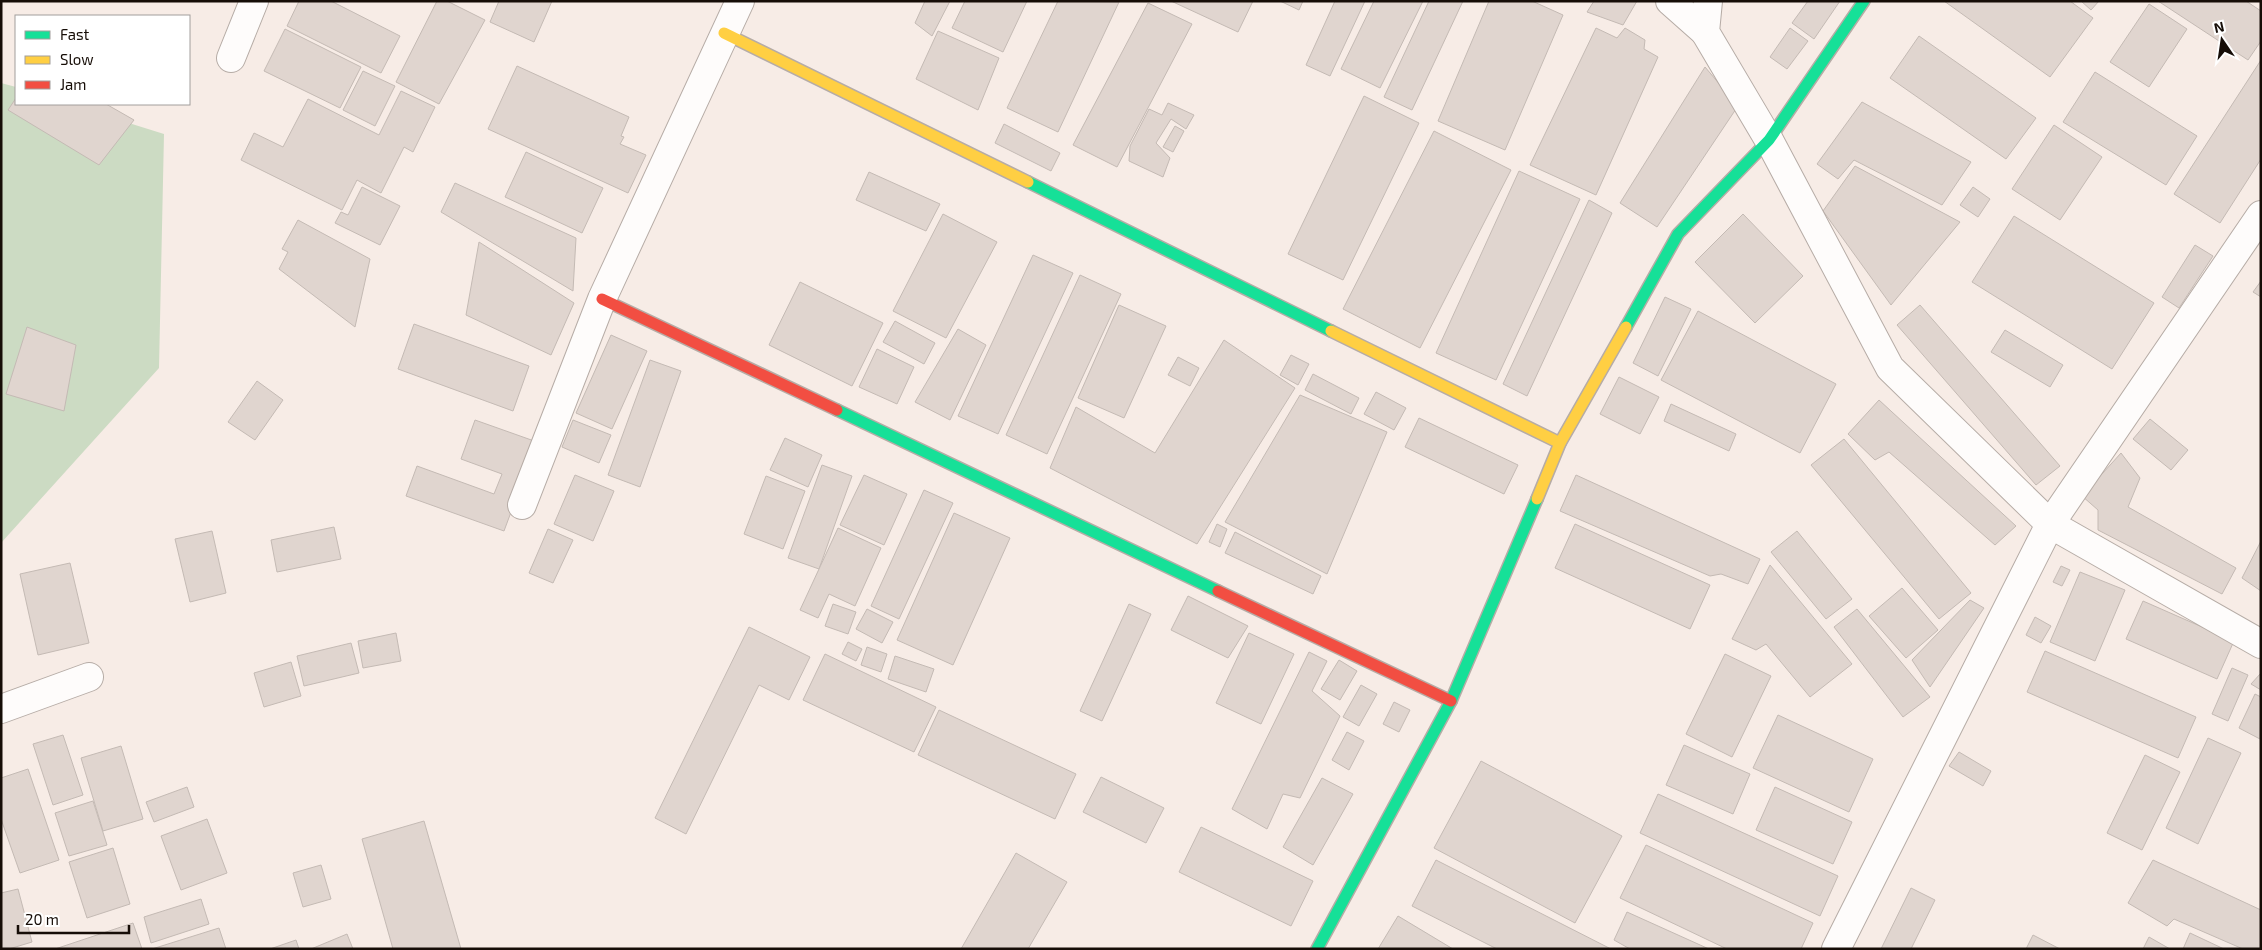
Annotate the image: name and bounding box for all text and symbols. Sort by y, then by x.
legend [15,15,190,105]
north arrow [2197,15,2247,65]
text: N [2212,17,2226,36]
text: Fast [60,25,90,43]
text: Slow [60,50,94,68]
text: Jam [60,75,86,93]
scale bar [18,902,129,934]
text: 20 m [25,910,59,928]

